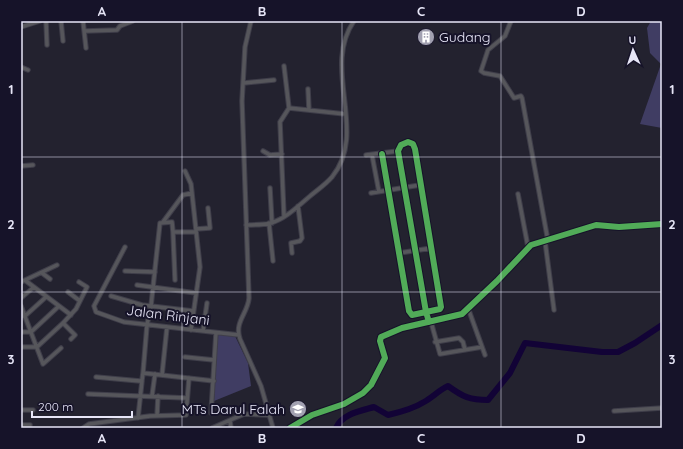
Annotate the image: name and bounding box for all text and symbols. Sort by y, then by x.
text: A [98,3,107,19]
text: B [258,3,266,19]
text: C [417,3,425,19]
text: D [576,3,586,19]
building icon: Gudang [416,27,436,47]
place label: Gudang [439,28,491,46]
north arrow [613,30,653,70]
text: U [628,33,637,47]
text: 1 [8,81,14,97]
text: 1 [669,81,675,97]
text: 2 [7,216,15,232]
text: 2 [668,216,676,232]
street label: Jalan Rinjani [125,301,211,329]
text: 3 [8,351,15,367]
text: 3 [669,351,676,367]
scale bar [32,393,132,419]
text: 200 m [38,399,73,414]
school or university icon: MTs Darul Falah [288,399,308,419]
place label: MTs Darul Falah [181,400,285,418]
text: A [98,430,107,446]
text: B [258,430,266,446]
text: C [417,430,425,446]
text: D [576,430,586,446]

